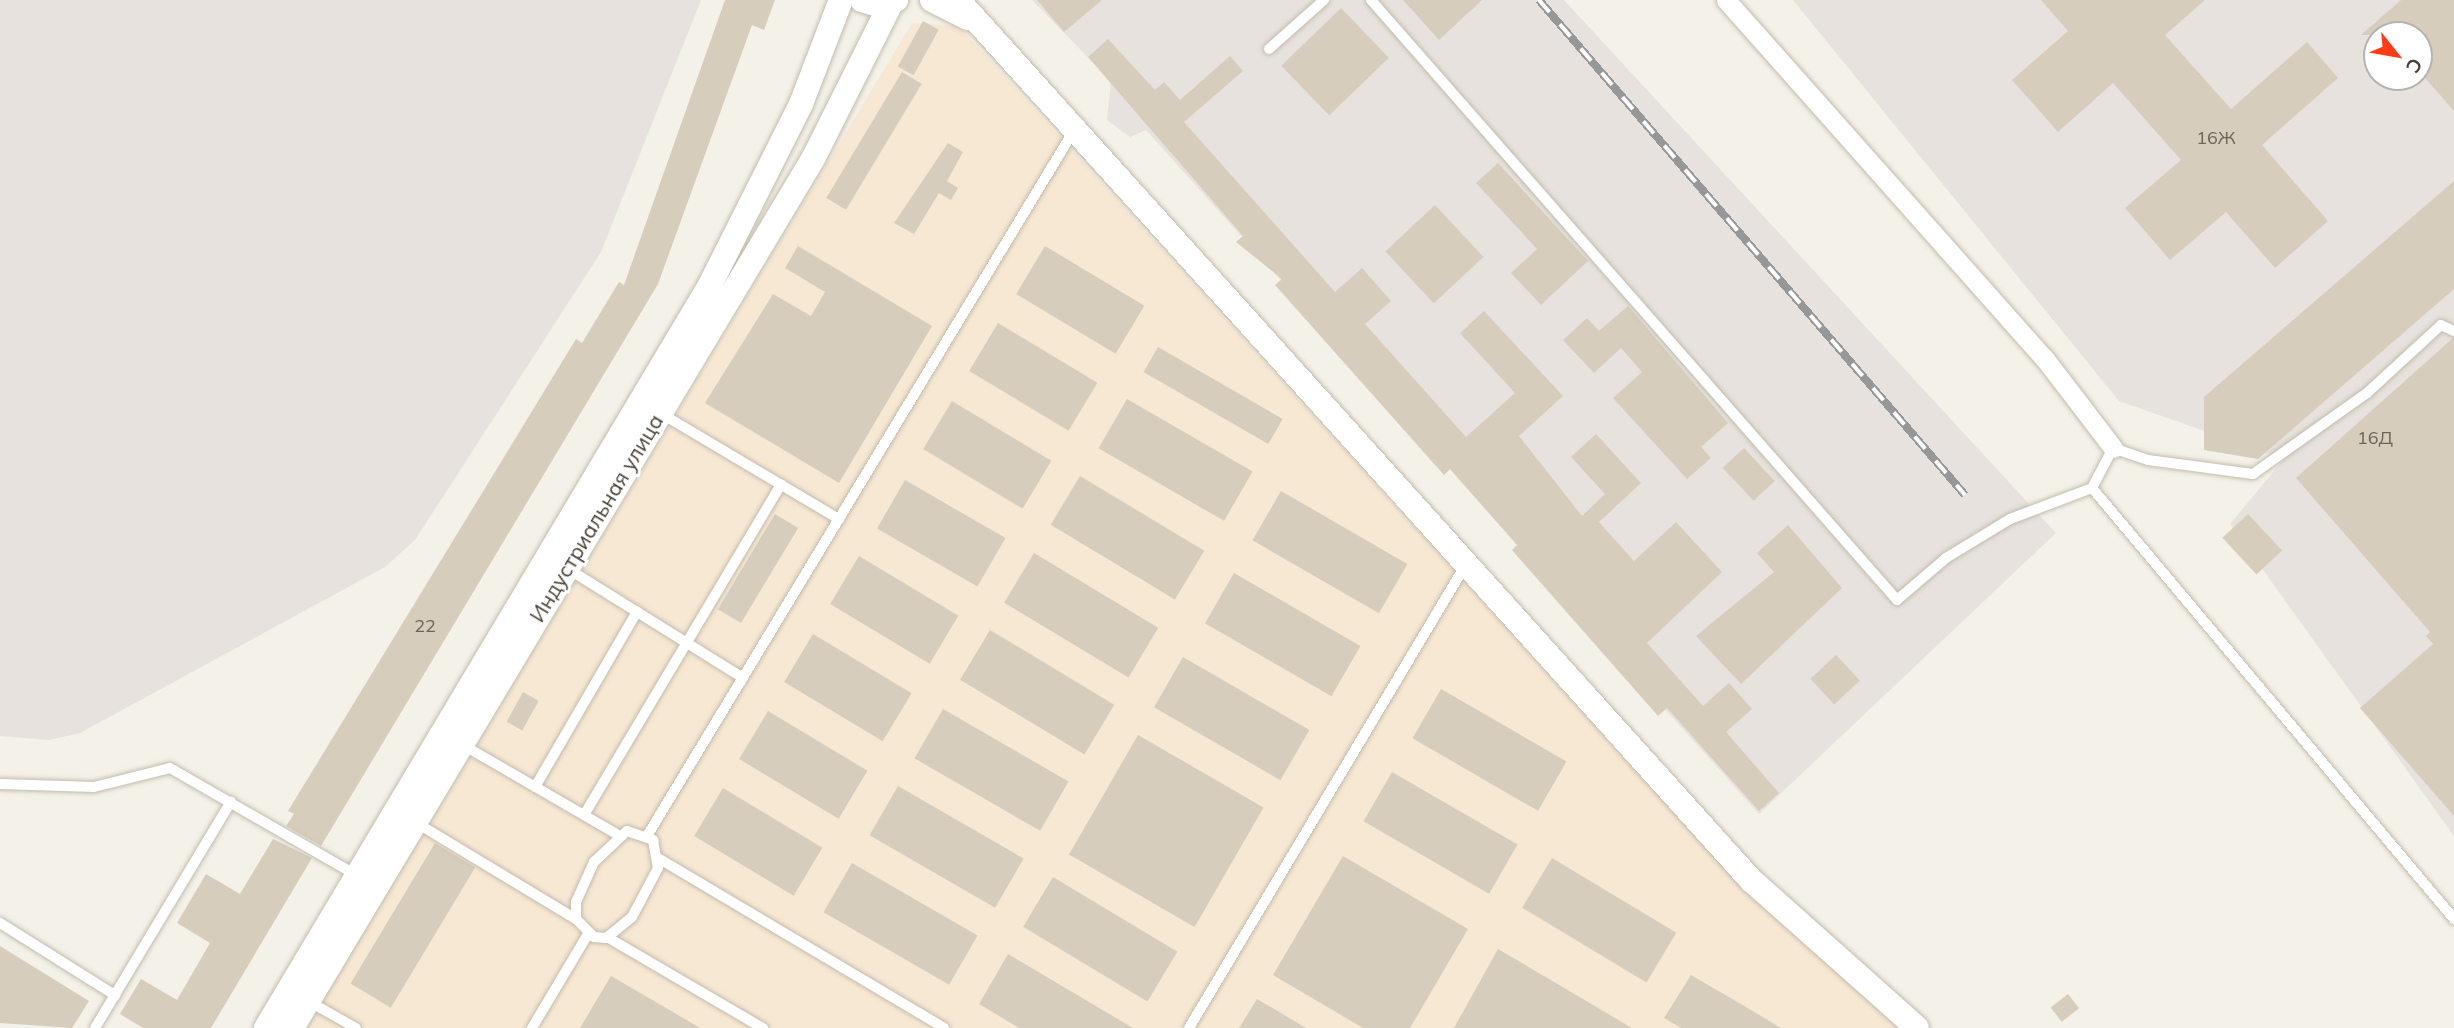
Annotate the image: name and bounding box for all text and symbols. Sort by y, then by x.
north arrow [2363,21,2433,91]
text: С [2401,54,2428,78]
house number: 16Ж [2196,127,2236,149]
street label: Индустриальная улица [524,410,668,626]
house number: 16Д [2357,427,2393,449]
house number: 22 [414,615,436,637]

